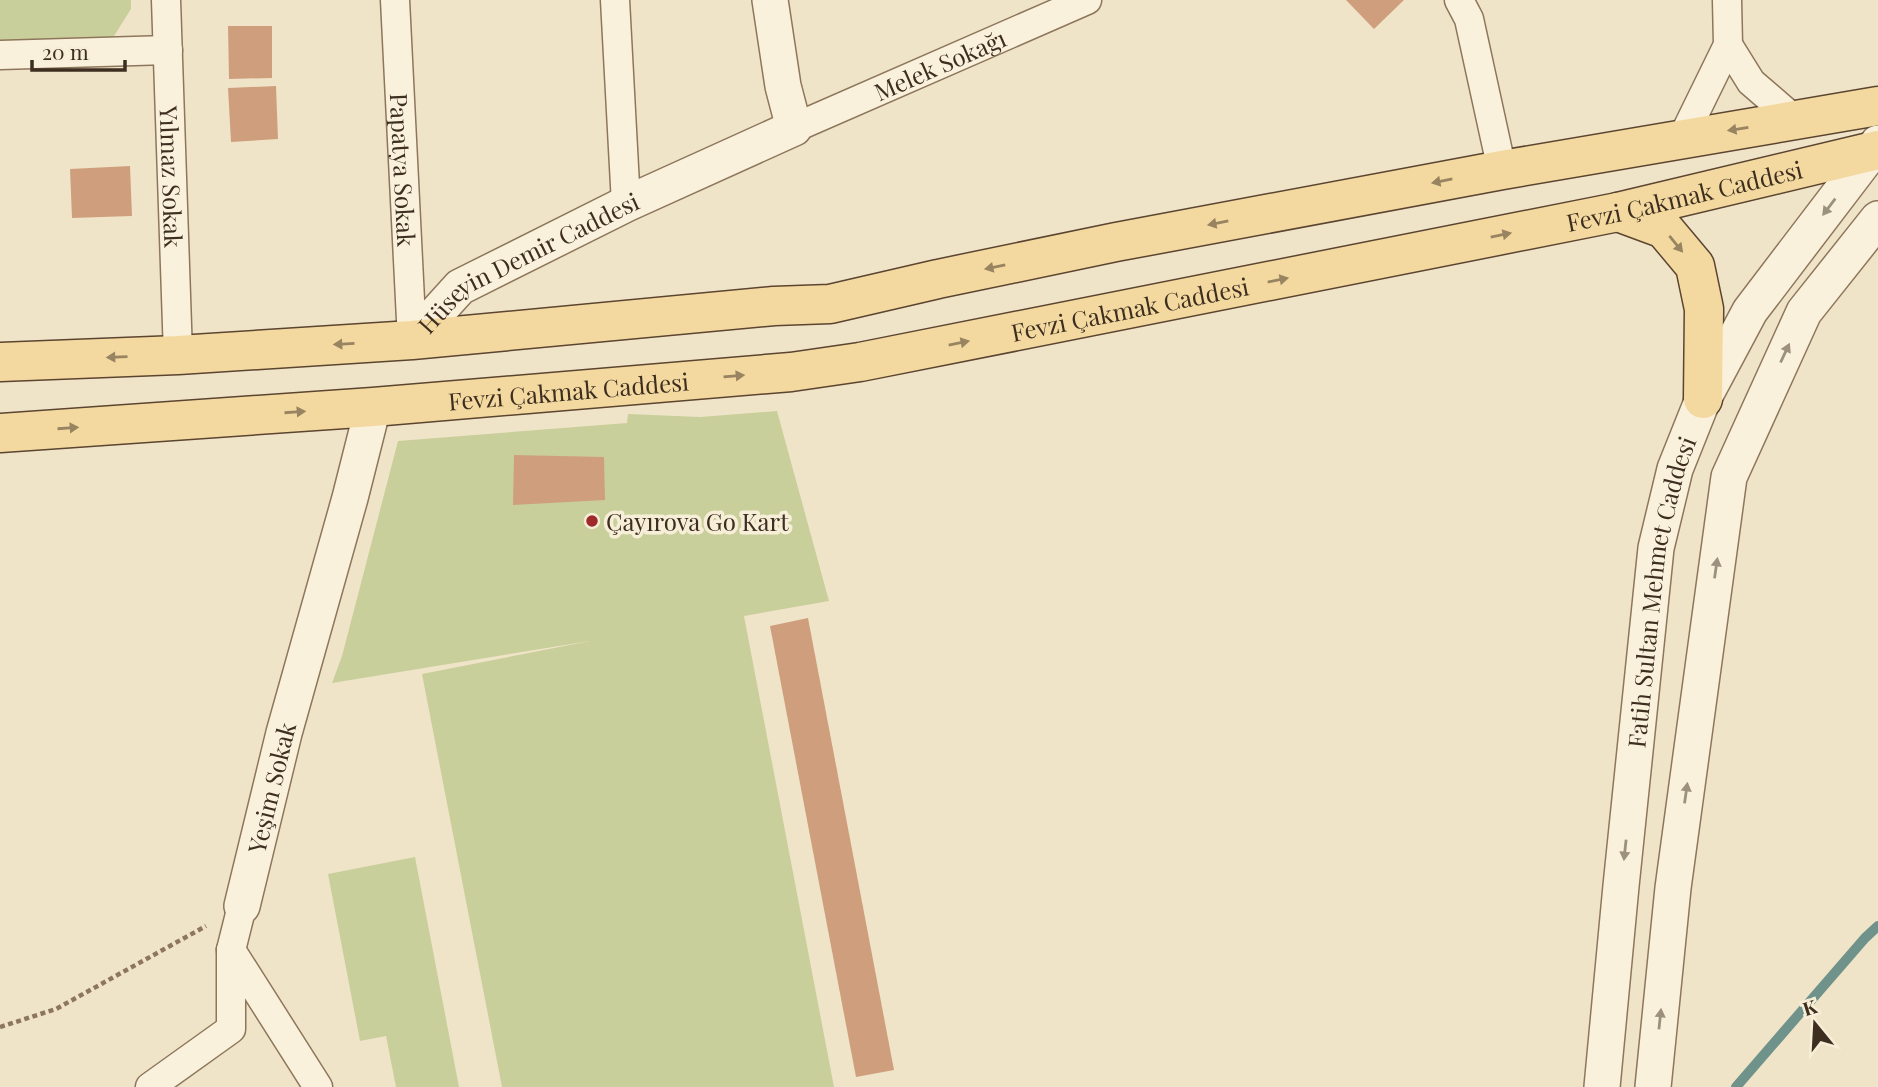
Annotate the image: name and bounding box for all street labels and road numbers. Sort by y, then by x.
street label: Melek Sokağı [869,21,1011,107]
street label: Papatya Sokak [384,92,423,248]
street label: Yılmaz Sokak [154,104,190,249]
street label: Fevzi Çakmak Caddesi [1563,153,1806,238]
street label: Hüseyin Demir Caddesi [410,184,644,340]
street label: Fevzi Çakmak Caddesi [1008,269,1251,348]
street label: Fevzi Çakmak Caddesi [447,365,690,417]
street label: Fatih Sultan Mehmet Caddesi [1619,431,1703,749]
street label: Yeşim Sokak [239,717,303,857]

